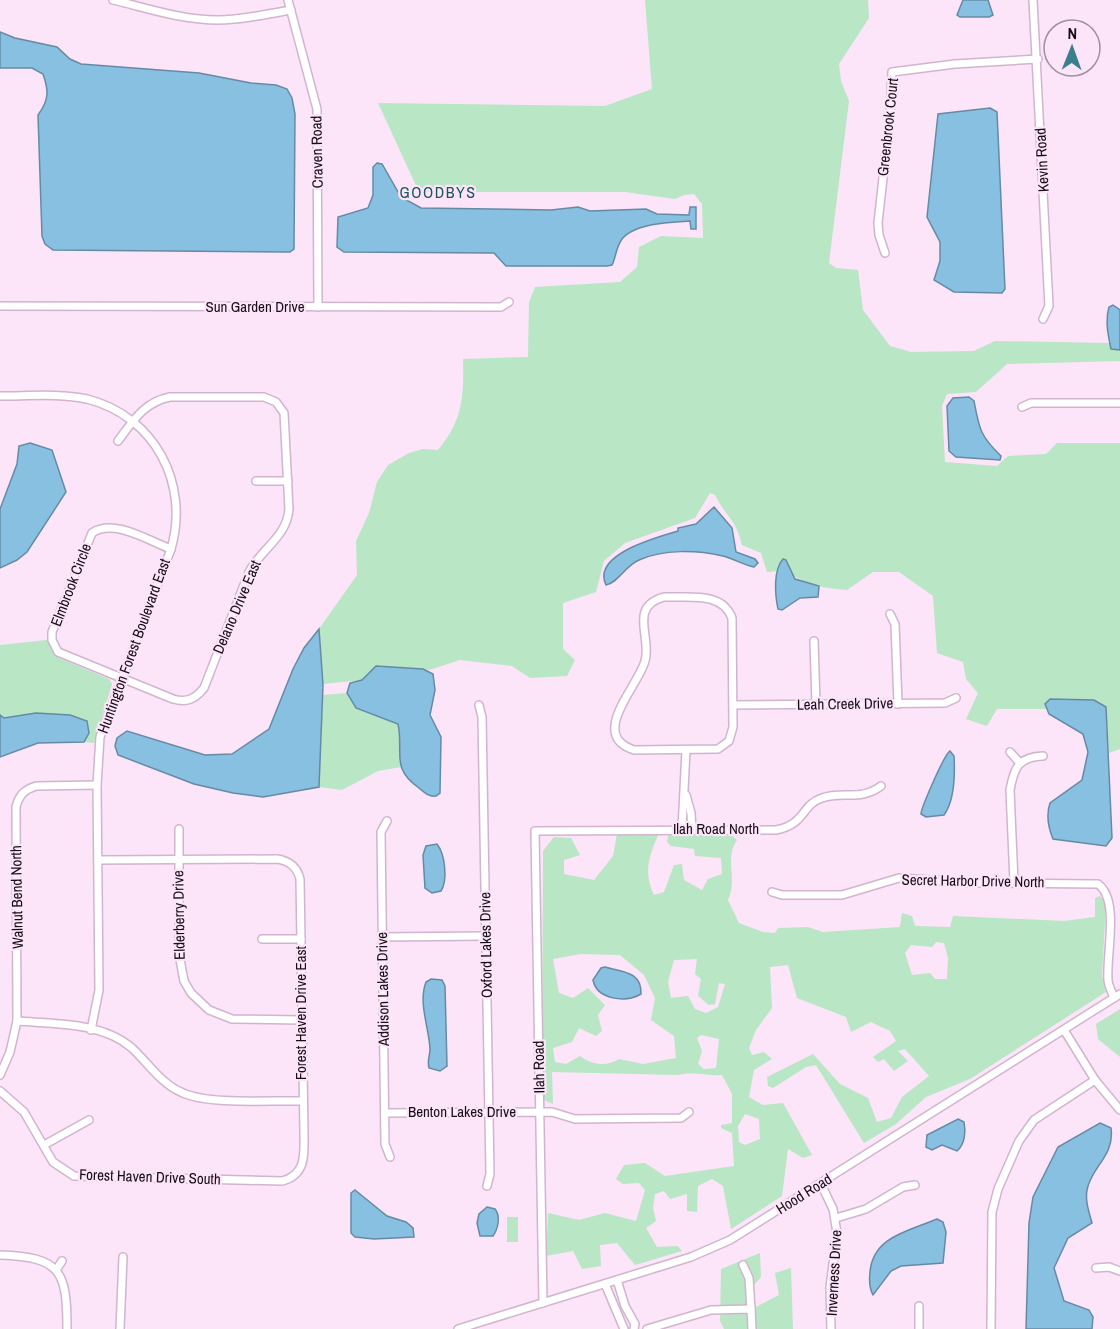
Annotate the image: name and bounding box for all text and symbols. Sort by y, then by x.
north arrow [1042,18,1102,78]
text: N [1067,22,1077,44]
street label: Greenbrook Court [872,76,903,177]
street label: Craven Road [305,116,328,188]
street label: Kevin Road [1029,127,1054,193]
district label: GOODBYS [400,181,476,203]
street label: Sun Garden Drive [205,296,305,317]
street label: Elmbrook Circle [45,540,96,629]
street label: Huntington Forest Boulevard East [92,555,175,736]
street label: Delano Drive East [207,556,266,657]
street label: Leah Creek Drive [797,692,894,715]
street label: Ilah Road North [673,818,759,839]
street label: Walnut Bend North [5,845,28,949]
street label: Secret Harbor Drive North [901,869,1045,892]
street label: Elderberry Drive [167,870,190,960]
street label: Oxford Lakes Drive [474,892,497,998]
street label: Addison Lakes Drive [371,932,394,1047]
street label: Forest Haven Drive East [290,945,311,1080]
street label: Ilah Road [528,1041,549,1094]
street label: Benton Lakes Drive [408,1101,516,1122]
street label: Forest Haven Drive South [79,1164,221,1189]
street label: Hood Road [772,1168,836,1219]
street label: Inverness Drive [821,1229,846,1317]

